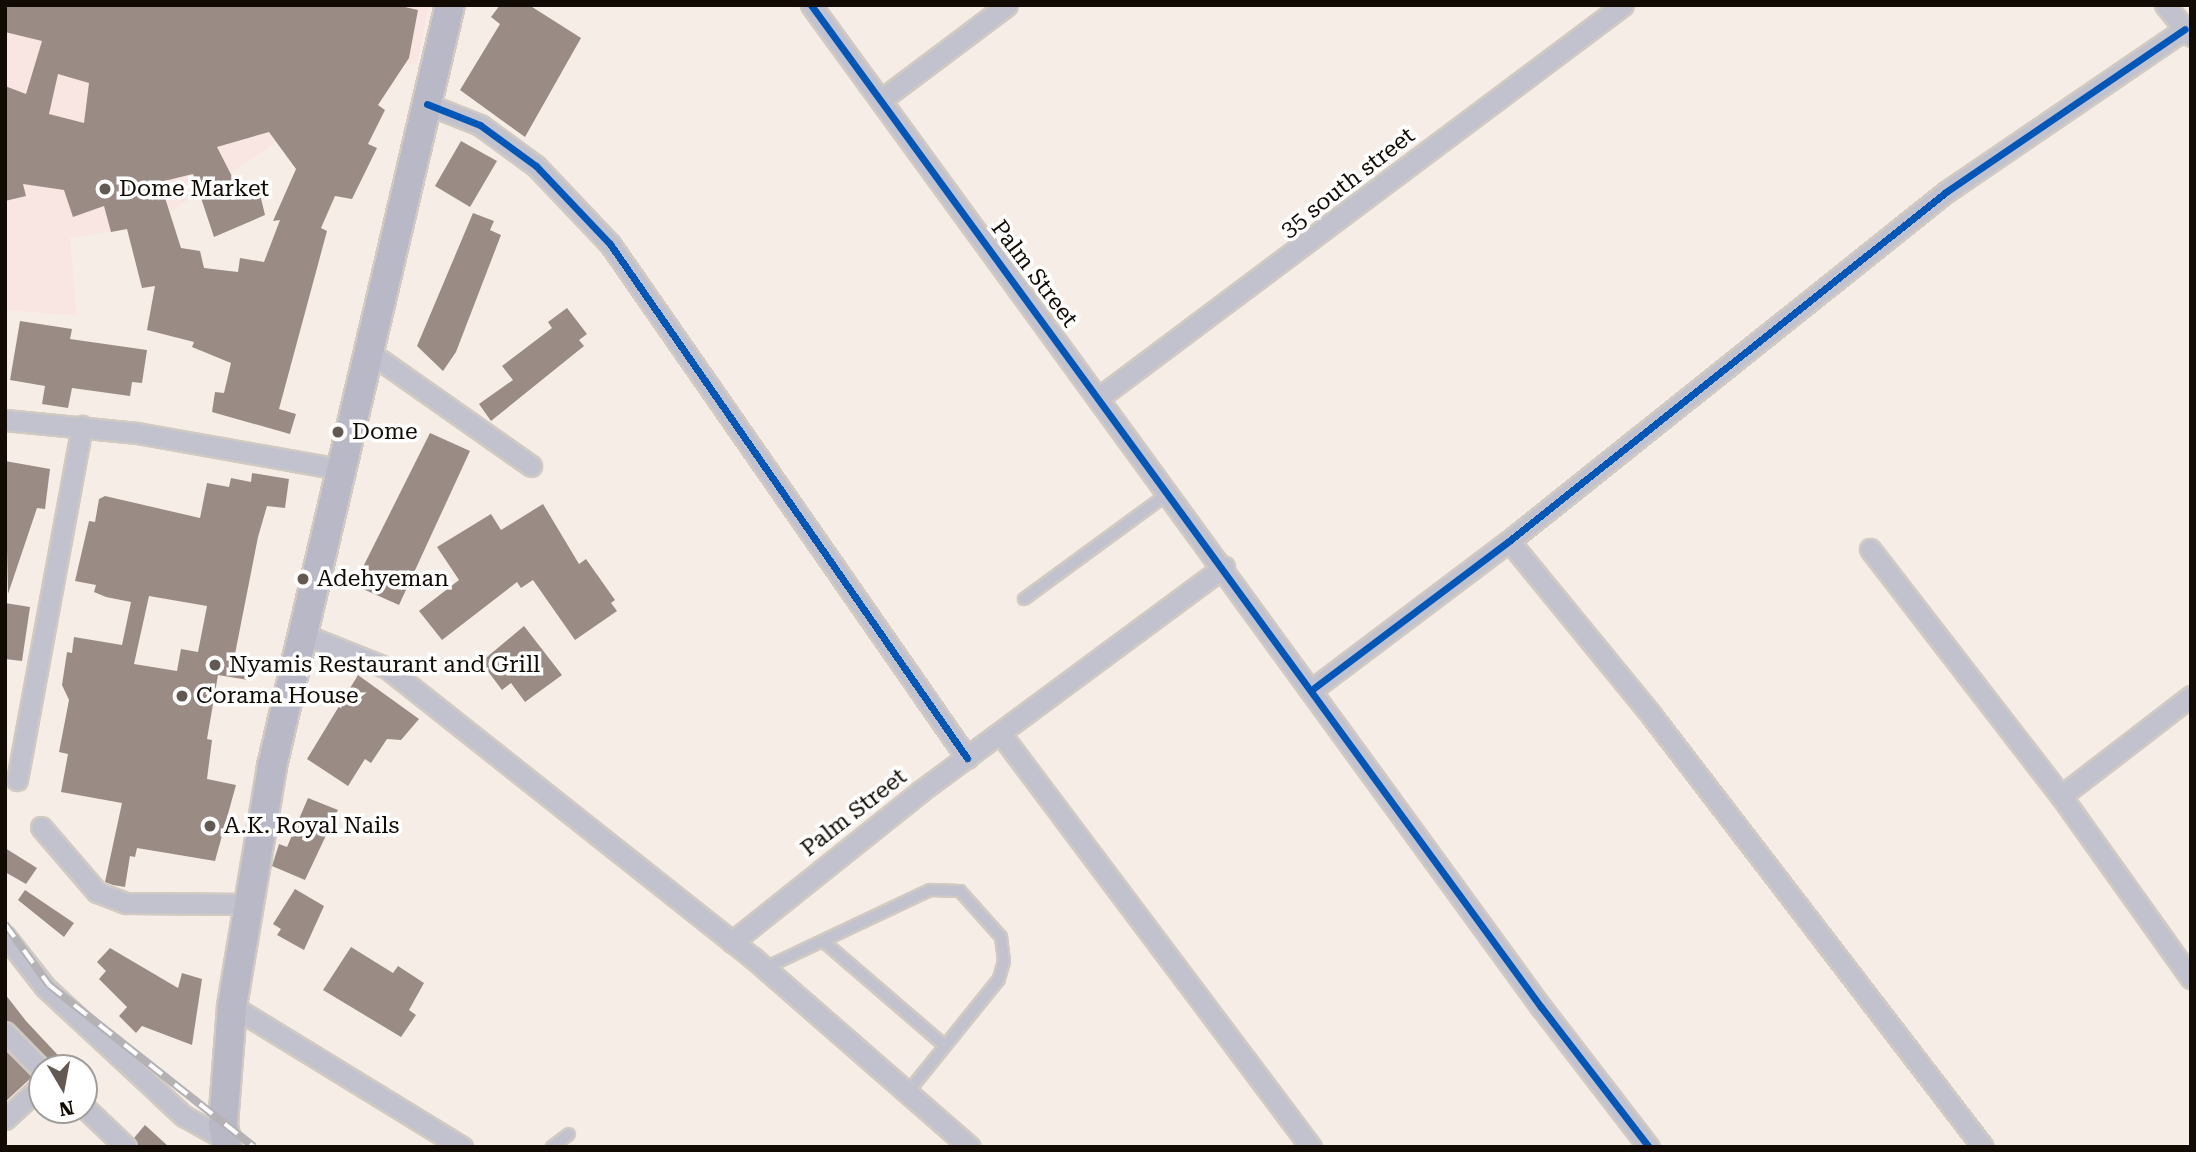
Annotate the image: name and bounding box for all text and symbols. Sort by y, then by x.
street label: 35 south street [1275,122,1421,244]
place label: Dome Market [119,175,269,203]
marker: Dome Market [97,181,113,197]
street label: Palm Street [985,215,1083,333]
place label: Dome [352,418,418,446]
marker: Dome [330,424,346,440]
place label: Adehyeman [317,565,449,593]
marker: Adehyeman [295,571,311,587]
place label: Nyamis Restaurant and Grill [229,651,540,679]
marker: Nyamis Restaurant and Grill [207,657,223,673]
place label: Corama House [196,682,359,710]
marker: Corama House [174,688,190,704]
street label: Palm Street [796,763,912,863]
place label: A.K. Royal Nails [224,812,399,840]
marker: A.K. Royal Nails [202,818,218,834]
north arrow [28,1054,98,1124]
text: N [57,1096,76,1121]

